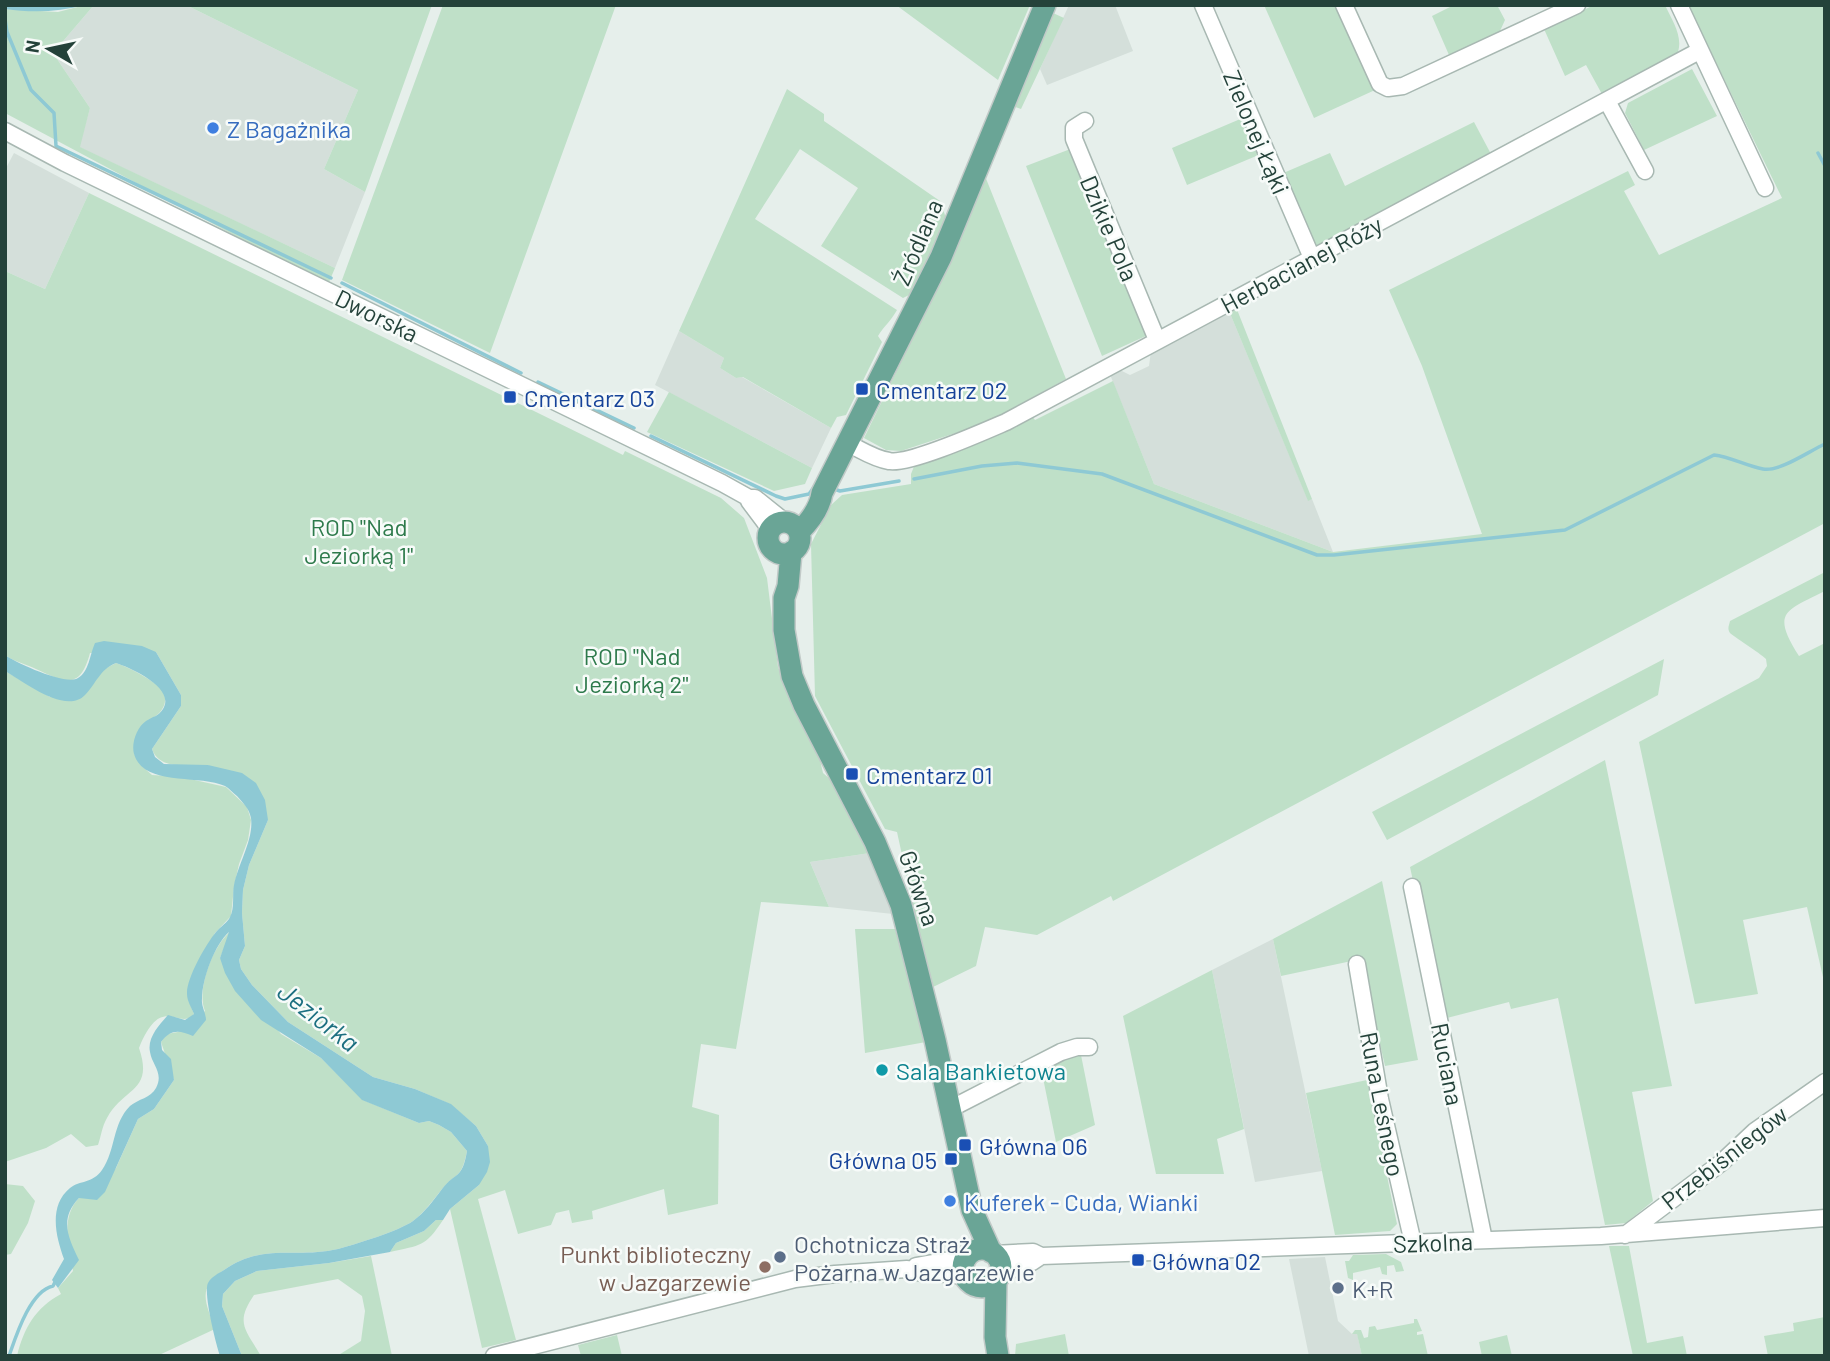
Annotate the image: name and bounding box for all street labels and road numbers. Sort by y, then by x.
street label: Zielonej Łąki [1218,66,1296,198]
street label: Dzikie Pola [1075,171,1145,285]
street label: Źródlana [886,195,948,289]
street label: Herbacianej Róży [1215,209,1387,319]
street label: Dworska [331,282,423,348]
street label: Główna [894,846,946,930]
street label: Ruciana [1426,1020,1470,1108]
street label: Runa Leśnego [1355,1029,1411,1179]
street label: Przebiśniegów [1655,1099,1793,1215]
street label: Szkolna [1392,1226,1474,1258]

